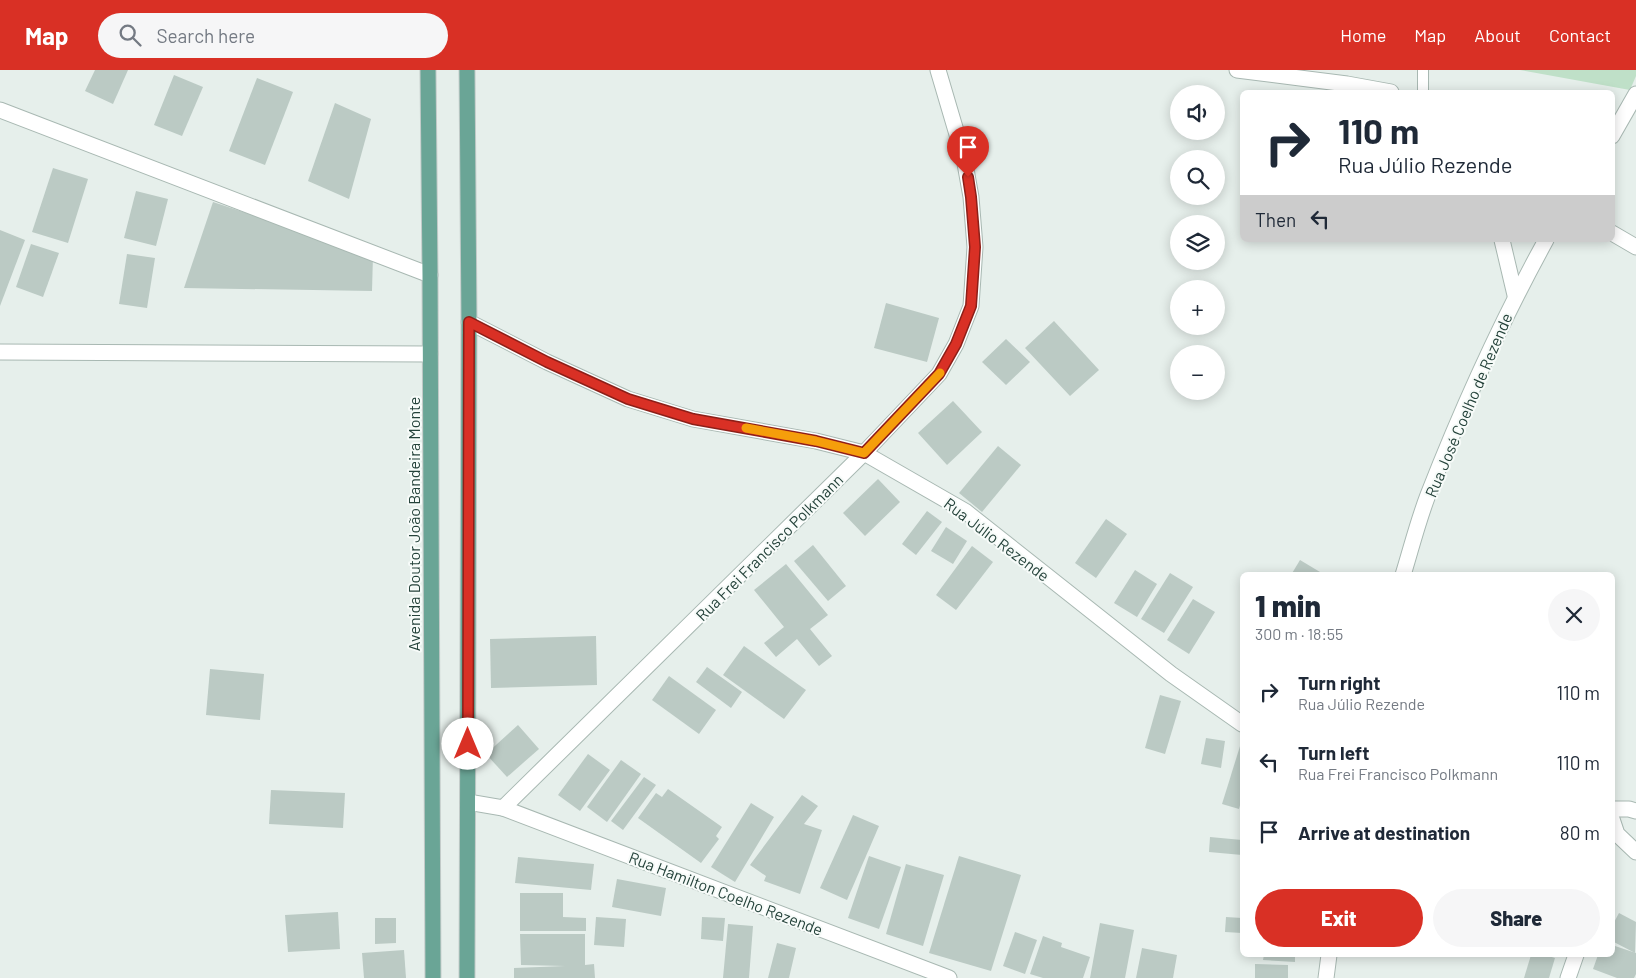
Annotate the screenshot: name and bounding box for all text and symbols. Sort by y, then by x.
search box [98,13,448,58]
text: Map [25,21,68,50]
icon: search [116,21,144,49]
text: Search here [156,24,255,47]
text: Home [1340,24,1386,46]
text: Map [1414,24,1446,46]
text: About [1474,24,1521,46]
text: Contact [1549,24,1611,46]
map controls [1170,85,1225,400]
button: sound [1170,85,1225,140]
text: 110 m [1338,109,1419,151]
icon: right [1255,110,1320,175]
pin [947,126,989,177]
icon: arrive [954,133,982,161]
button: search [1170,150,1225,205]
text: Rua Júlio Rezende [1338,151,1513,177]
icon: left [1306,205,1334,233]
text: Then [1255,208,1296,231]
button: layers [1170,215,1225,270]
button: + [1170,280,1225,335]
street label: Rua José Coelho de Rezende [1421,310,1515,500]
button: − [1170,345,1225,400]
street label: Avenida Doutor João Bandeira Monte [404,397,423,651]
street label: Rua Frei Francisco Polkmann [692,470,846,624]
street label: Rua Júlio Rezende [941,493,1053,585]
text: 1 min [1255,587,1321,623]
button: close [1548,589,1600,641]
text: 300 m · 18:55 [1255,624,1343,643]
text: Turn right [1298,671,1380,694]
icon: right [1255,678,1283,706]
text: 110 m [1556,681,1600,704]
text: Rua Júlio Rezende [1298,694,1425,713]
position arrow [441,717,493,769]
text: Turn left [1298,741,1369,764]
icon: left [1255,748,1283,776]
text: 110 m [1556,751,1600,774]
text: Rua Frei Francisco Polkmann [1298,764,1498,783]
icon: arrive [1255,818,1283,846]
text: Arrive at destination [1298,821,1470,844]
text: 80 m [1560,821,1600,844]
street label: Rua Hamilton Coelho Rezende [626,847,826,939]
button: Exit [1255,889,1423,947]
button: Share [1433,889,1600,947]

